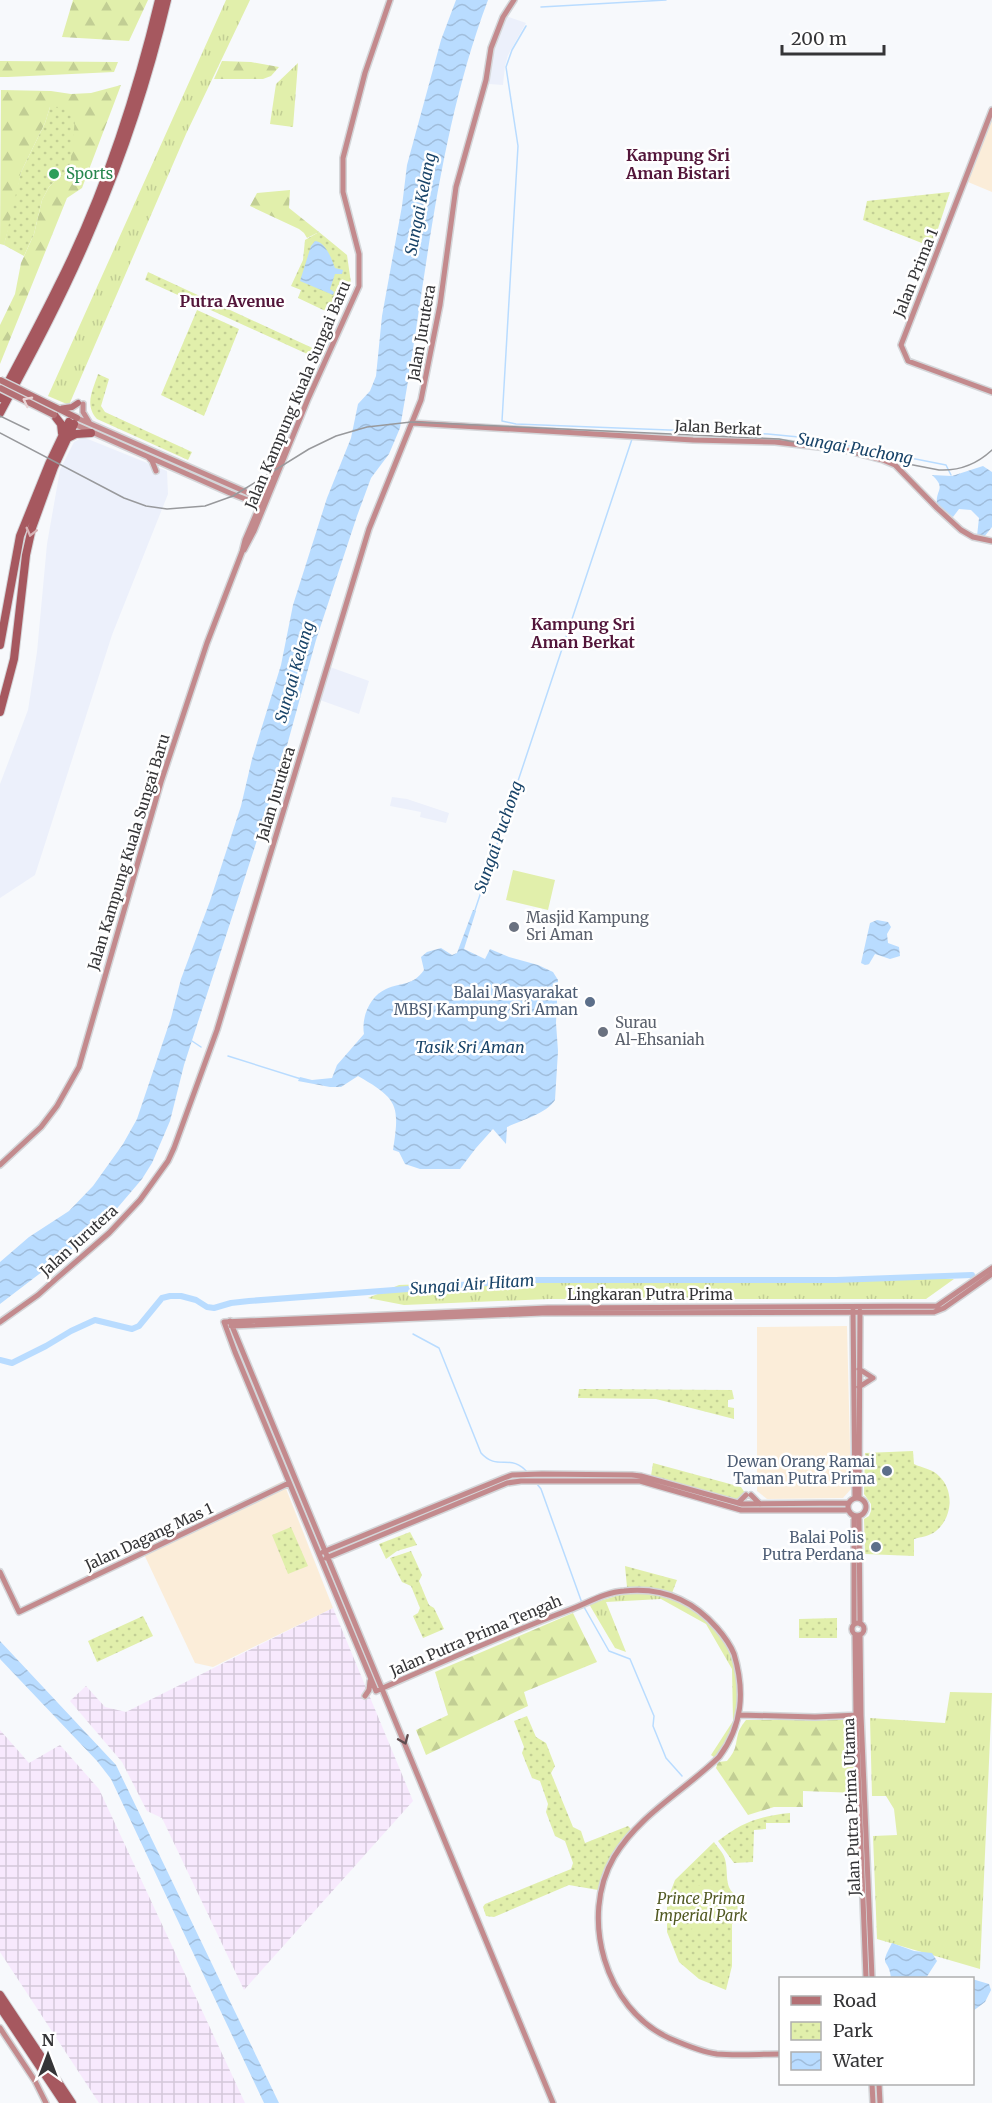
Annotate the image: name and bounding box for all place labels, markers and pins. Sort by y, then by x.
place label: Sports [66,164,113,183]
marker: Sports [47,167,61,181]
place label: Masjid Kampung Sri Aman [526,908,649,944]
marker: Masjid Kampung Sri Aman [507,920,521,934]
place label: Balai Masyarakat MBSJ Kampung Sri Aman [394,983,578,1019]
marker: Balai Masyarakat MBSJ Kampung Sri Aman [583,995,597,1009]
place label: Surau Al-Ehsaniah [614,1013,705,1049]
marker: Surau Al-Ehsaniah [596,1025,610,1039]
place label: Dewan Orang Ramai Taman Putra Prima [727,1452,875,1488]
marker: Dewan Orang Ramai Taman Putra Prima [880,1464,894,1478]
place label: Balai Polis Putra Perdana [762,1528,864,1564]
marker: Balai Polis Putra Perdana [869,1540,883,1554]

